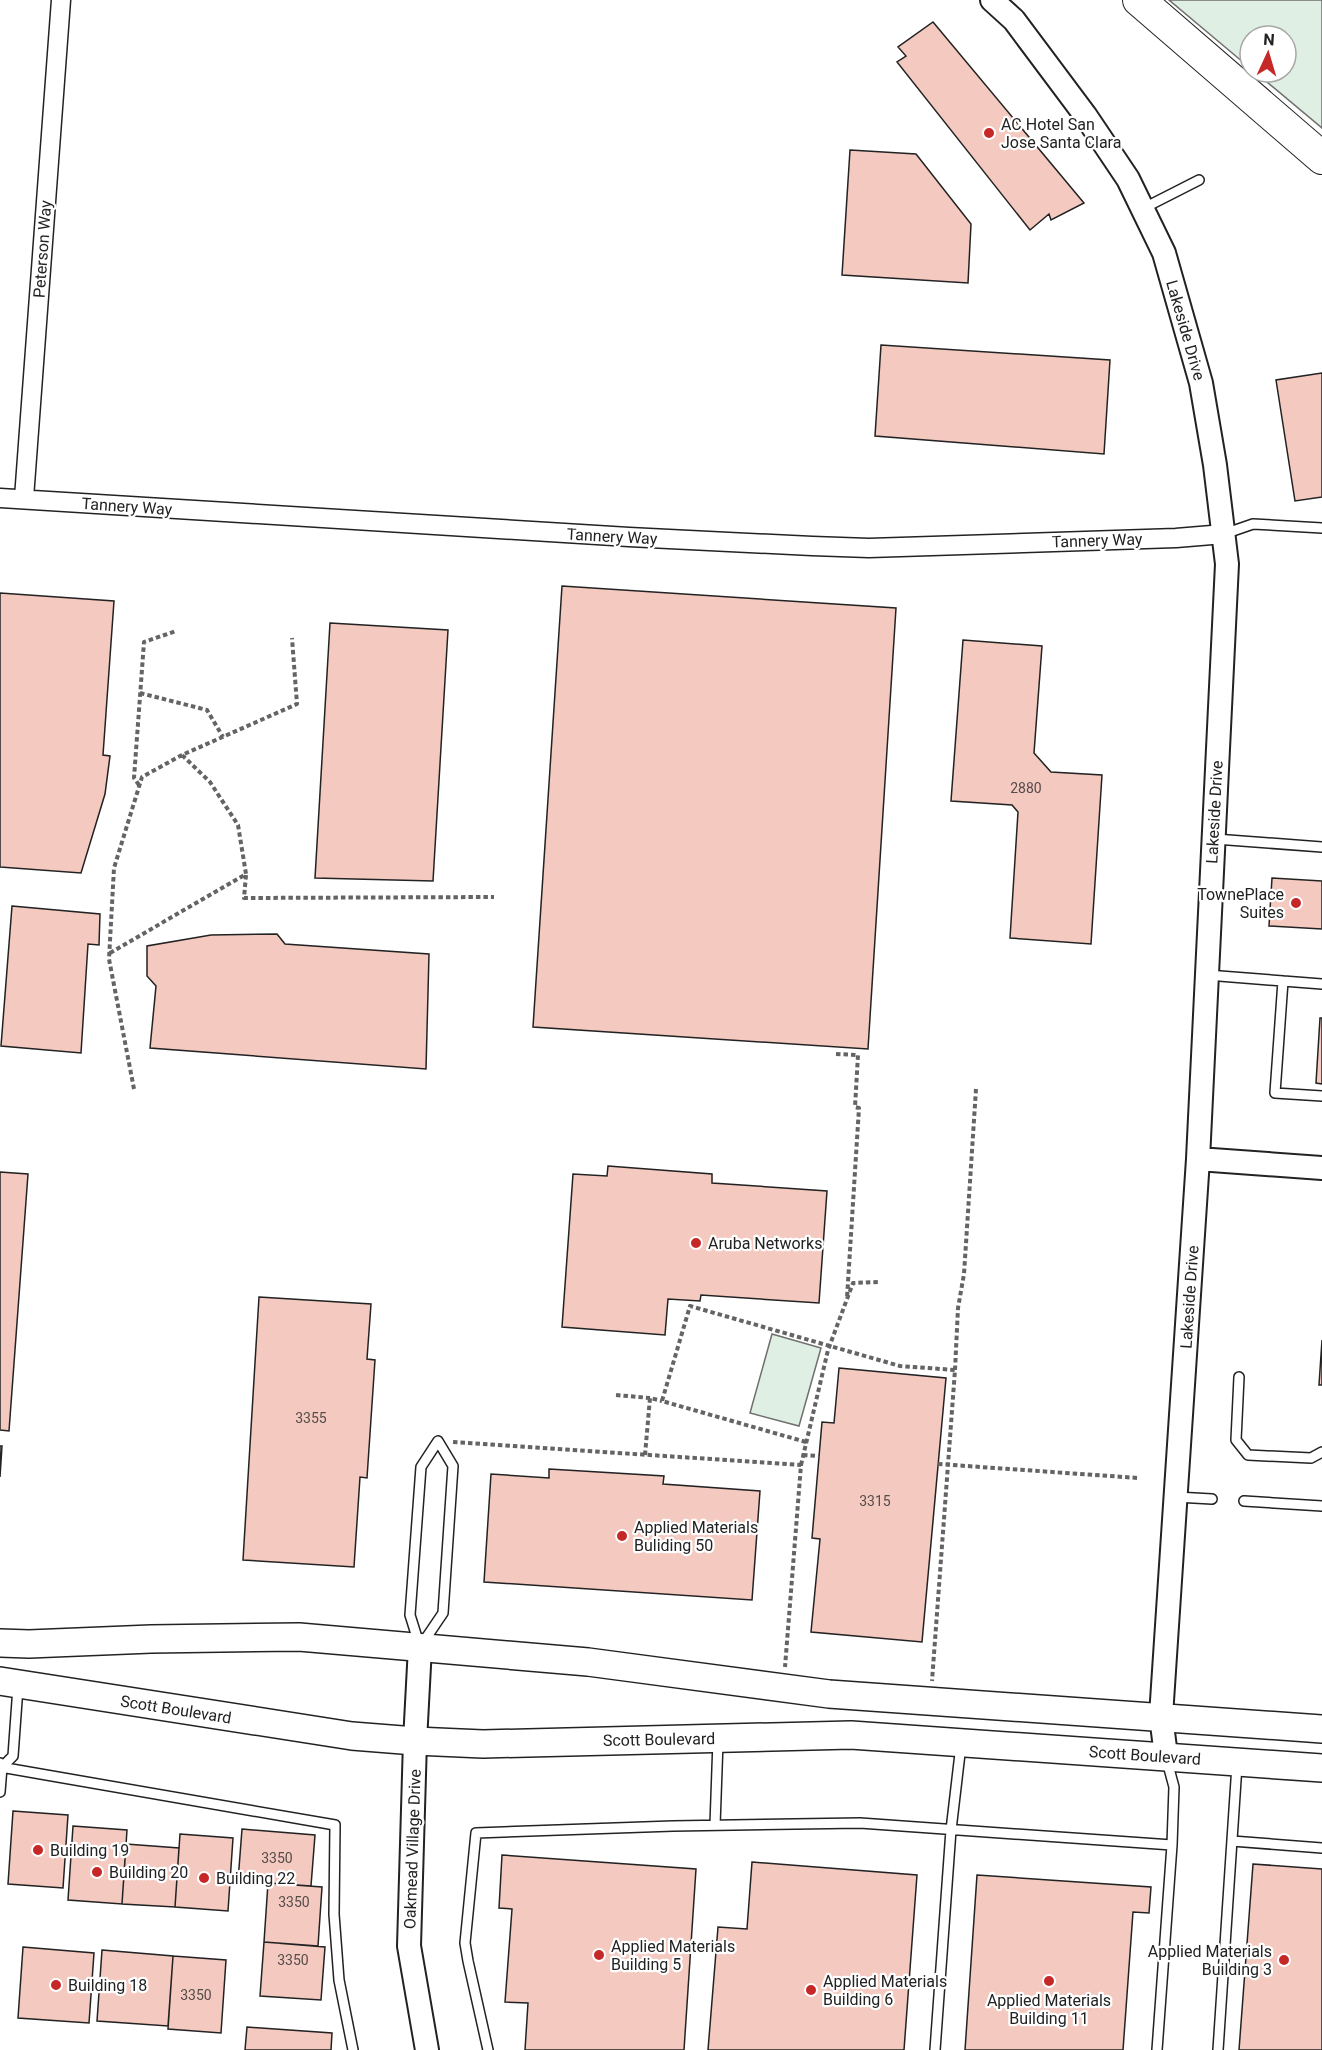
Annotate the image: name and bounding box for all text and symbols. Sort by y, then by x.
north arrow [1238,24,1298,84]
text: N [1263,30,1275,49]
place label: AC Hotel San Jose Santa Clara [1001,115,1121,152]
marker: AC Hotel San Jose Santa Clara [982,126,996,140]
street label: Peterson Way [30,199,55,299]
street label: Lakeside Drive [1162,278,1209,382]
street label: Tannery Way [81,494,173,519]
street label: Tannery Way [566,525,658,548]
street label: Tannery Way [1051,529,1143,552]
street label: Lakeside Drive [1202,760,1227,864]
house number: 2880 [1010,780,1042,796]
place label: TownePlace Suites [1197,885,1284,922]
marker: TownePlace Suites [1289,896,1303,910]
place label: Aruba Networks [708,1234,822,1253]
marker: Aruba Networks [689,1236,703,1250]
street label: Lakeside Drive [1176,1245,1203,1349]
house number: 3355 [295,1410,327,1426]
house number: 3315 [859,1493,891,1509]
place label: Applied Materials Buliding 50 [634,1518,758,1555]
marker: Applied Materials Buliding 50 [615,1529,629,1543]
street label: Scott Boulevard [119,1691,233,1728]
street label: Scott Boulevard [603,1729,715,1750]
street label: Scott Boulevard [1088,1742,1202,1769]
street label: Oakmead Village Drive [400,1769,425,1929]
place label: Building 19 [50,1841,129,1860]
marker: Building 19 [31,1843,45,1857]
house number: 3350 [261,1850,293,1866]
place label: Building 20 [109,1863,188,1882]
marker: Building 20 [90,1865,104,1879]
place label: Building 22 [216,1869,295,1888]
marker: Building 22 [197,1871,211,1885]
house number: 3350 [278,1894,310,1910]
place label: Applied Materials Building 5 [611,1937,735,1974]
place label: Applied Materials Building 3 [1148,1942,1272,1979]
marker: Applied Materials Building 5 [592,1948,606,1962]
house number: 3350 [277,1952,309,1968]
marker: Applied Materials Building 3 [1277,1953,1291,1967]
place label: Applied Materials Building 6 [823,1972,947,2009]
marker: Applied Materials Building 11 [1042,1974,1056,1988]
place label: Building 18 [68,1976,147,1995]
marker: Building 18 [49,1978,63,1992]
marker: Applied Materials Building 6 [804,1983,818,1997]
house number: 3350 [180,1987,212,2003]
place label: Applied Materials Building 11 [987,1991,1111,2028]

